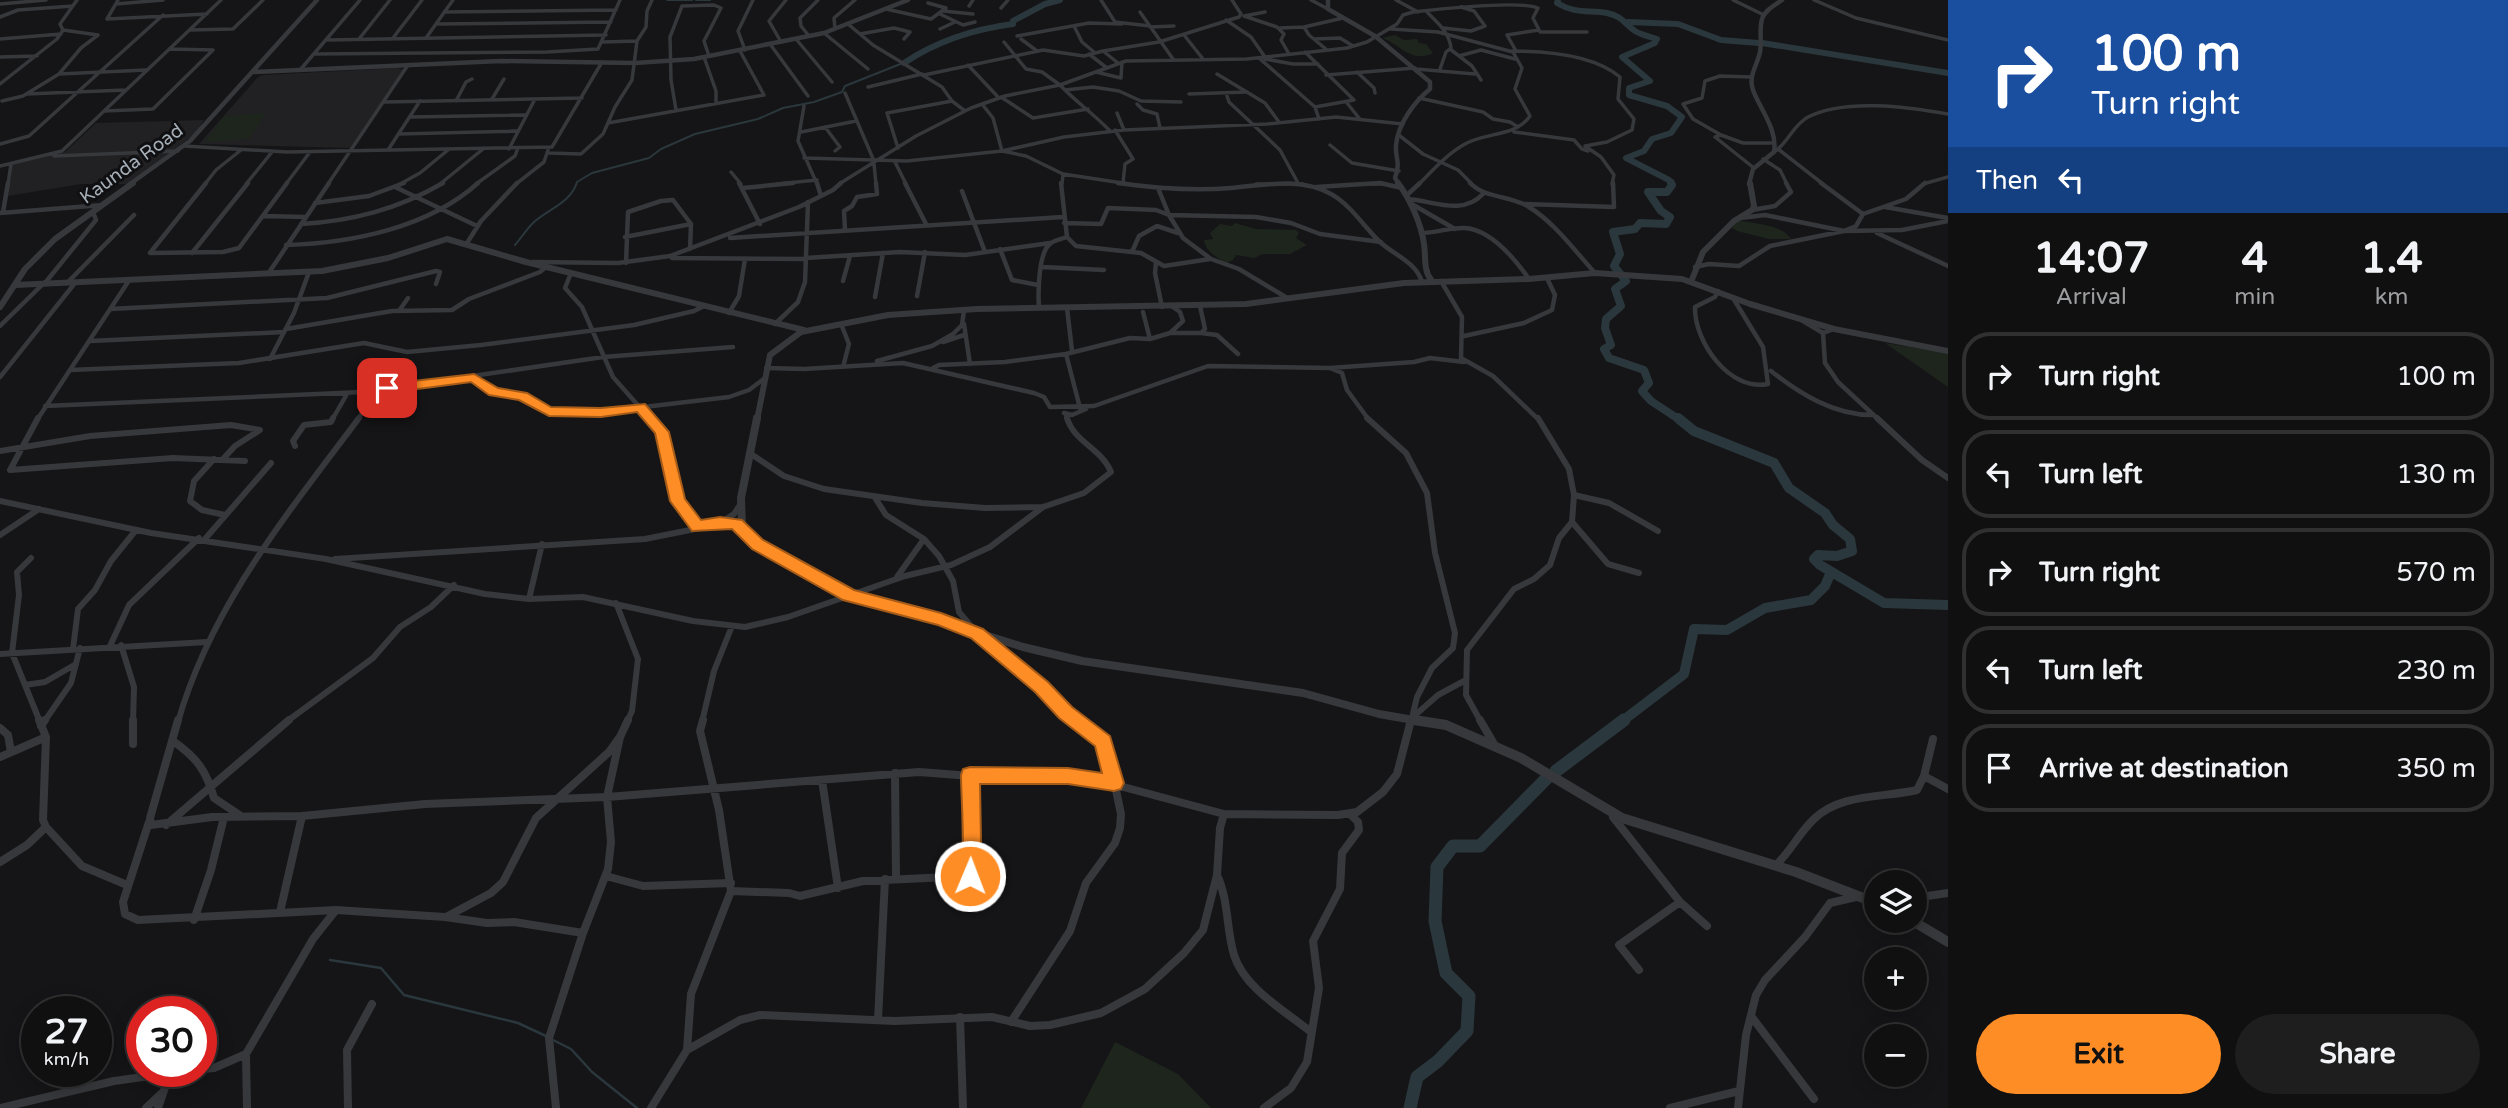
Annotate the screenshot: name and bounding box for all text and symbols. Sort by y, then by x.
text: 100 m [2091,25,2241,84]
icon: right [1976,28,2067,119]
text: Turn right [2091,85,2240,123]
street label: Kaunda Road [76,119,187,209]
icon: left [2052,161,2090,199]
text: Then [1976,165,2038,196]
text: 14:07 [2033,233,2149,284]
text: 4 [2242,233,2268,284]
text: 1.4 [2360,233,2423,284]
text: Arrival [2056,283,2127,311]
text: min [2234,283,2275,311]
text: km [2375,283,2408,311]
icon: right [1980,357,2018,395]
pin [357,358,417,418]
text: Turn right [2039,361,2160,392]
text: 100 m [2396,361,2476,392]
icon: arrive [368,369,406,407]
icon: left [1980,455,2018,493]
text: Turn left [2039,459,2142,490]
text: 130 m [2396,459,2476,490]
icon: right [1980,553,2018,591]
text: Turn right [2039,557,2160,588]
text: 570 m [2396,557,2476,588]
icon: left [1980,651,2018,689]
text: Turn left [2039,655,2142,686]
text: 230 m [2396,655,2476,686]
icon: arrive [1980,749,2018,787]
text: Arrive at destination [2039,753,2289,784]
text: 350 m [2396,753,2476,784]
position arrow [933,839,1007,913]
map controls [1864,870,1927,1087]
button: layers [1864,870,1927,933]
button: + [1864,947,1927,1010]
speed limit sign: 30 [126,996,217,1087]
text: 27 [45,1011,88,1053]
button: Exit [1976,1014,2221,1094]
button: Share [2235,1014,2480,1094]
button: − [1864,1024,1927,1087]
text: km/h [44,1048,89,1070]

